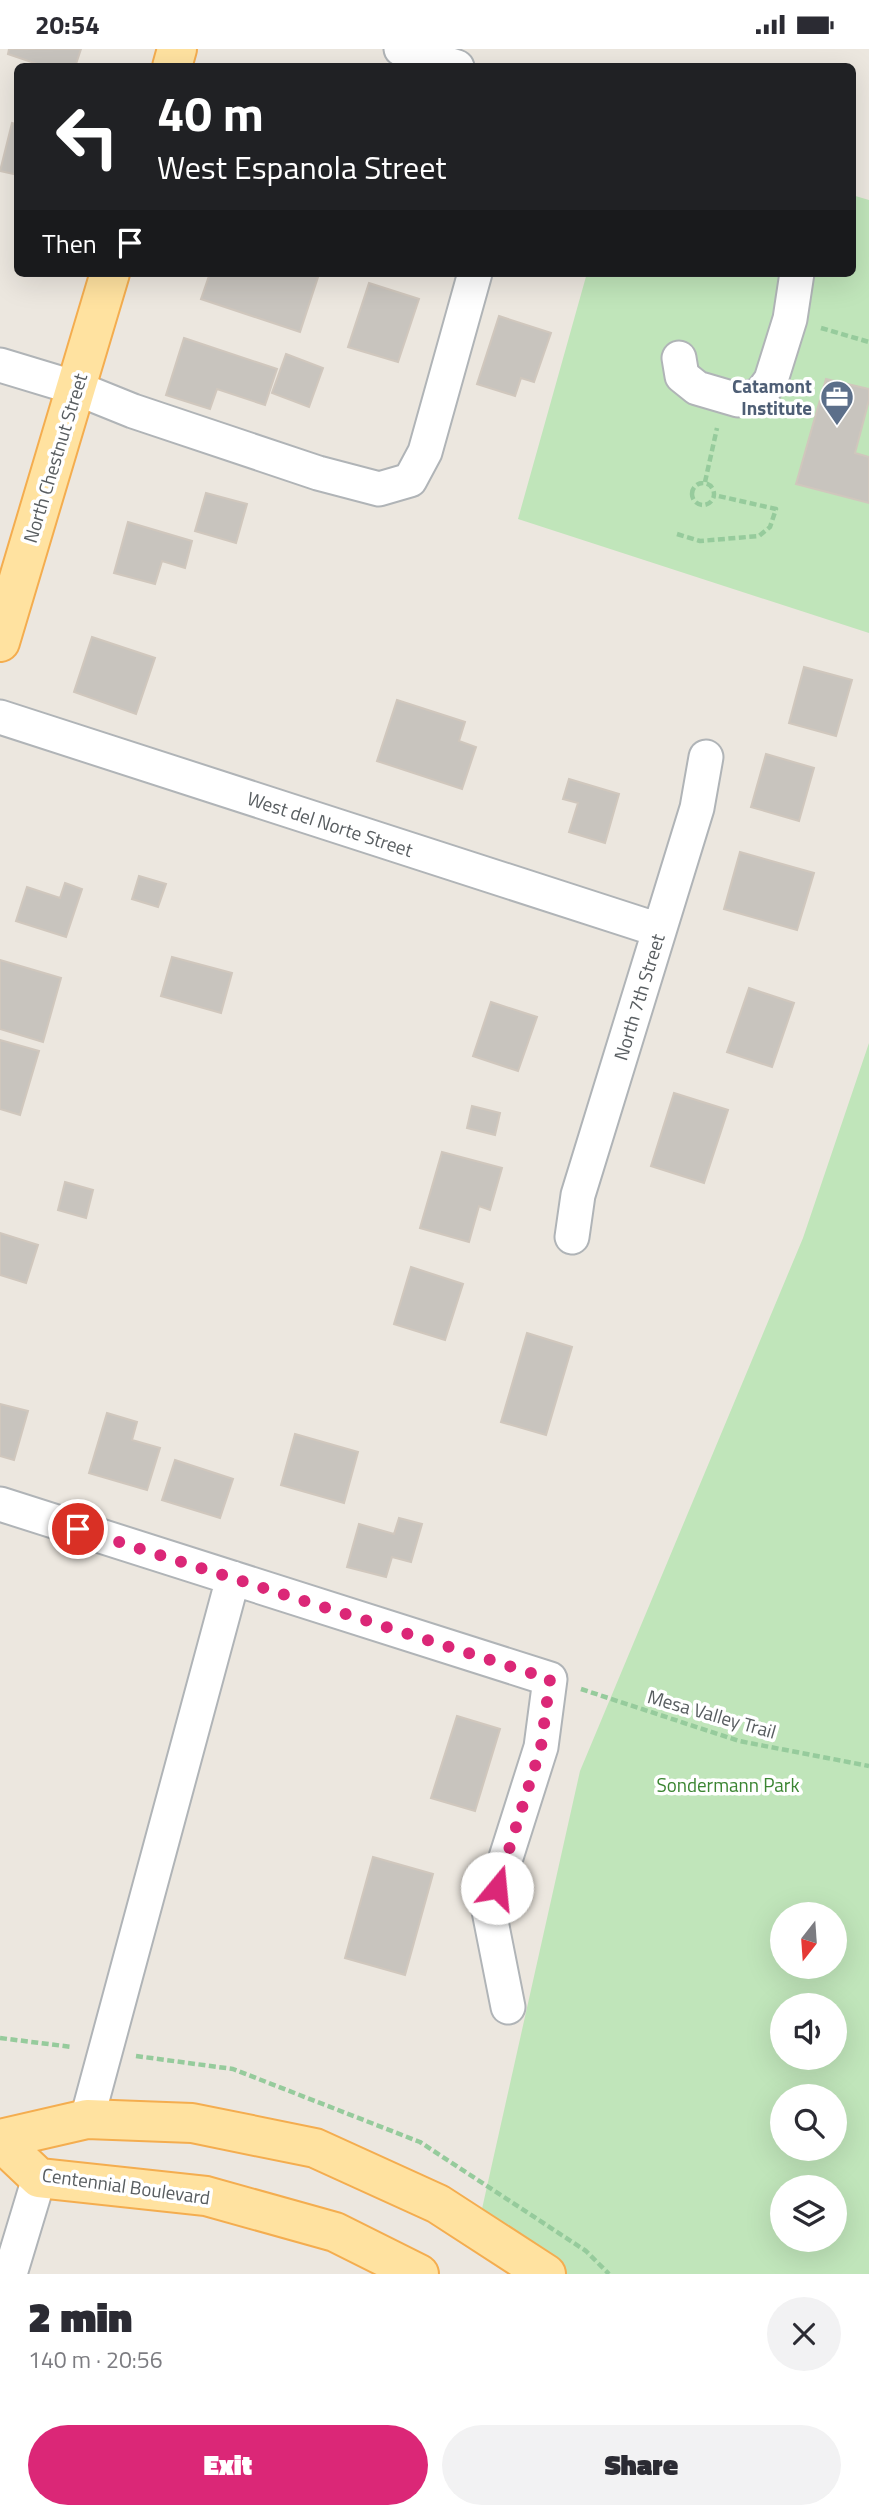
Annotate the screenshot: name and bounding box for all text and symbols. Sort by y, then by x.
text: 20:54 [35,5,100,44]
text: 40 m [157,75,264,150]
icon: left [42,91,133,182]
text: West Espanola Street [157,143,447,191]
text: Then [42,224,97,263]
icon: arrive [111,224,149,262]
street label: North Chestnut Street [15,369,94,546]
place label: Catamont Institute [732,371,812,422]
office icon: Catamont Institute [818,378,856,427]
street label: West del Norte Street [244,783,417,864]
street label: North 7th Street [605,930,672,1064]
pin [48,1499,108,1559]
icon: arrive [59,1510,97,1548]
street label: Mesa Valley Trail [644,1681,780,1746]
park label: Sondermann Park [656,1770,800,1799]
position arrow [460,1851,534,1925]
north arrow [770,1902,847,1979]
map controls [770,1902,847,2252]
button: sound [770,1993,847,2070]
button: search [770,2084,847,2161]
street label: Centennial Boulevard [40,2159,212,2212]
button: layers [770,2175,847,2252]
text: 2 min [28,2284,132,2348]
button: close [767,2297,841,2371]
text: 140 m · 20:56 [28,2342,163,2377]
button: Exit [28,2425,428,2505]
button: Share [442,2425,841,2505]

